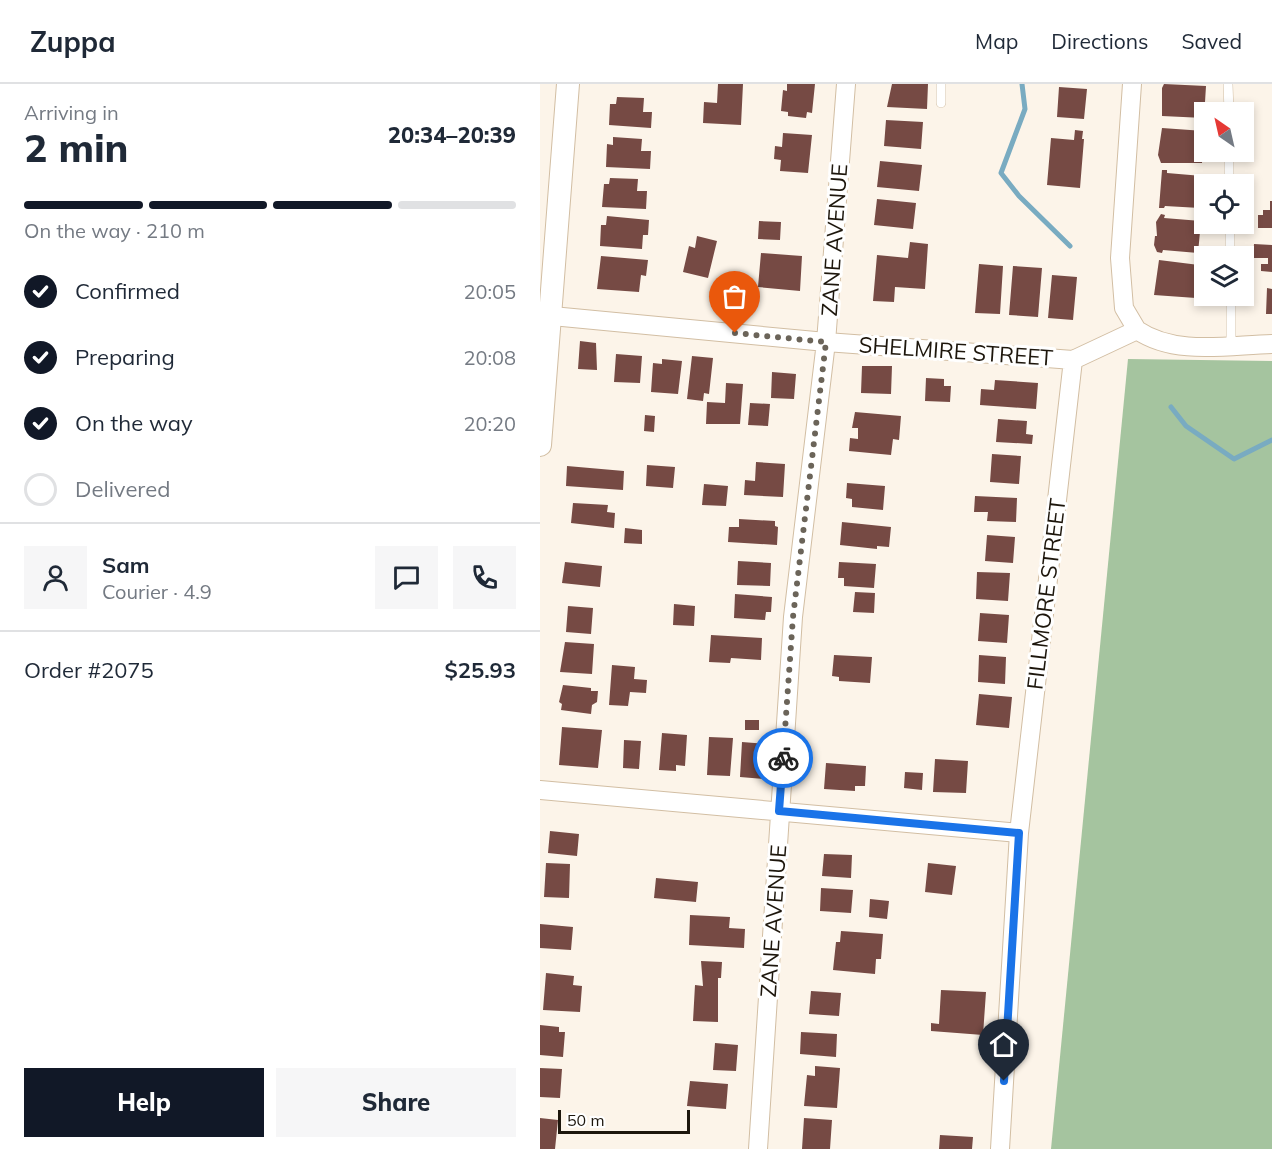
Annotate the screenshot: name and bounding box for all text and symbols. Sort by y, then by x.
text: Zuppa [30,24,116,59]
text: Map [975,28,1018,54]
text: Directions [1051,28,1148,54]
text: Saved [1181,28,1242,54]
text: Arriving in [24,100,119,125]
north arrow [1194,102,1254,162]
map controls [1194,102,1254,306]
text: 20:34–20:39 [388,121,516,149]
text: 2 min [24,123,129,172]
street label: ZANE AVENUE [815,163,853,317]
button: locate [1194,174,1254,234]
text: On the way · 210 m [24,218,205,243]
button: layers [1194,246,1254,306]
pin [709,271,760,333]
icon: check [24,275,57,308]
text: Confirmed [75,277,180,305]
text: 20:05 [463,279,516,304]
icon: bag [718,280,751,313]
street label: SHELMIRE STREET [858,330,1054,372]
icon: check [24,341,57,374]
text: Preparing [75,343,175,371]
text: 20:08 [463,345,516,370]
icon: check [24,407,57,440]
text: On the way [75,409,193,437]
text: 20:20 [463,411,516,436]
text: Delivered [75,475,170,503]
street label: FILLMORE STREET [1020,497,1072,691]
button: person [24,546,87,609]
button: chat [375,546,438,609]
button: phone [453,546,516,609]
text: Sam [102,551,150,579]
text: Courier · 4.9 [102,579,212,604]
text: Order #2075 [24,656,154,684]
text: $25.93 [445,656,516,684]
courier [753,728,813,788]
icon: bike [767,742,800,775]
street label: ZANE AVENUE [754,844,792,998]
pin [978,1019,1029,1081]
icon: home [987,1028,1020,1061]
button: Help [24,1068,264,1137]
button: Share [276,1068,516,1137]
scale bar [558,1107,690,1134]
text: 50 m [567,1110,604,1130]

